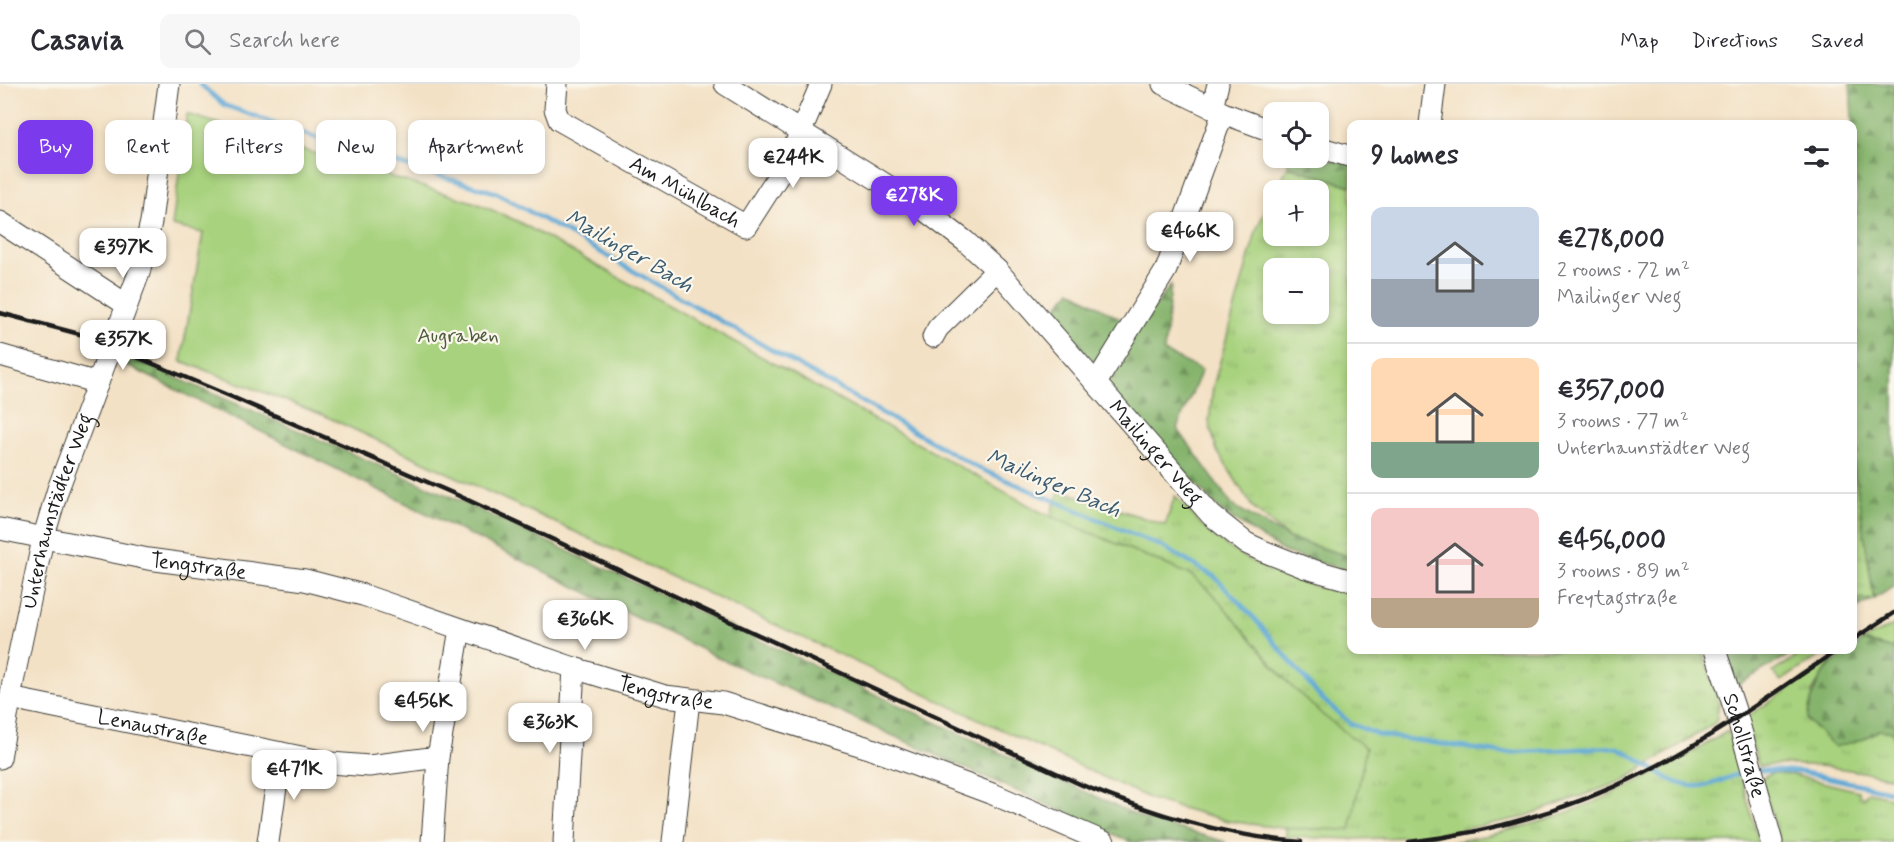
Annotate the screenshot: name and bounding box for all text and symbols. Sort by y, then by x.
search box [160,14,580,68]
text: Casavia [30,23,124,60]
icon: search [181,25,214,58]
text: Search here [229,27,340,55]
text: Map [1620,27,1659,55]
text: Directions [1692,27,1778,55]
text: Saved [1811,27,1864,55]
map controls [1263,102,1329,324]
button: locate [1263,102,1329,168]
chip: Buy [18,120,93,174]
chip: Rent [105,120,192,174]
chip: Filters [204,120,304,174]
chip: New [316,120,396,174]
chip: Apartment [408,120,545,174]
pin: €244K [751,138,835,189]
text: 9 homes [1371,139,1459,173]
icon: filters [1800,140,1833,173]
text: €244K [763,144,823,171]
street label: Am Mühlbach [624,150,746,235]
pin: €278K [872,176,956,227]
button: + [1263,180,1329,246]
text: €278K [885,182,943,209]
water label: Mailinger Bach [558,204,698,302]
pin: €466K [1148,212,1232,263]
text: €466K [1160,218,1220,245]
text: €278,000 [1557,223,1665,257]
pin: €397K [81,228,165,279]
icon: home [1419,231,1491,303]
text: €397K [93,234,153,261]
text: 2 rooms · 72 m² [1557,257,1690,284]
button: − [1263,258,1329,324]
text: Mailinger Weg [1557,284,1682,311]
pin: €357K [81,320,165,371]
park label: Augraben [417,322,499,350]
text: €357K [94,326,152,353]
text: €357,000 [1557,374,1665,408]
icon: home [1419,382,1491,454]
street label: Mailinger Weg [1102,394,1209,513]
text: 3 rooms · 77 m² [1557,408,1689,435]
street label: Unterhaunstädter Weg [16,409,102,611]
text: Unterhaunstädter Weg [1557,435,1750,462]
water label: Mailinger Bach [981,443,1125,528]
text: €456,000 [1557,524,1666,558]
icon: home [1419,532,1491,604]
street label: Tengstraße [149,546,248,587]
text: 3 rooms · 89 m² [1557,558,1690,585]
text: Freytagstraße [1557,585,1678,612]
pin: €366K [543,600,627,651]
text: €366K [557,606,613,633]
street label: Tengstraße [615,669,715,717]
pin: €456K [381,682,465,733]
text: €456K [394,688,452,715]
street label: Schollstraße [1715,690,1772,801]
street label: Lenaustraße [95,703,211,753]
pin: €363K [508,703,592,754]
text: €363K [522,709,578,736]
pin: €471K [252,750,336,801]
text: €471K [266,756,322,783]

